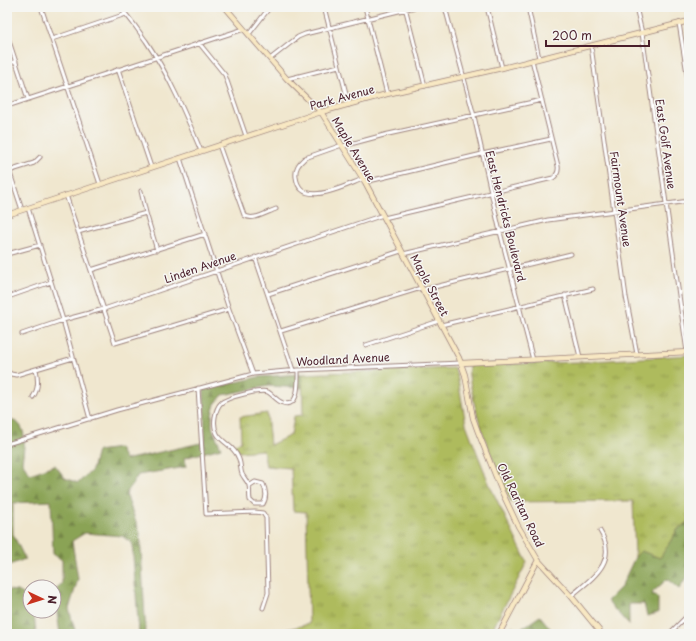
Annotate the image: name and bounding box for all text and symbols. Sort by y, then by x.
scale bar [546,22,649,48]
text: 200 m [552,26,592,44]
street label: Park Avenue [308,80,376,114]
street label: East Golf Avenue [651,98,681,190]
street label: Maple Avenue [328,113,380,185]
street label: East Hendricks Boulevard [481,148,531,284]
street label: Fairmount Avenue [606,150,636,248]
street label: Linden Avenue [162,247,238,287]
street label: Maple Street [406,251,454,320]
street label: Woodland Avenue [296,348,390,370]
street label: Old Raritan Road [493,460,549,550]
north arrow [22,579,62,619]
text: N [44,595,61,605]

